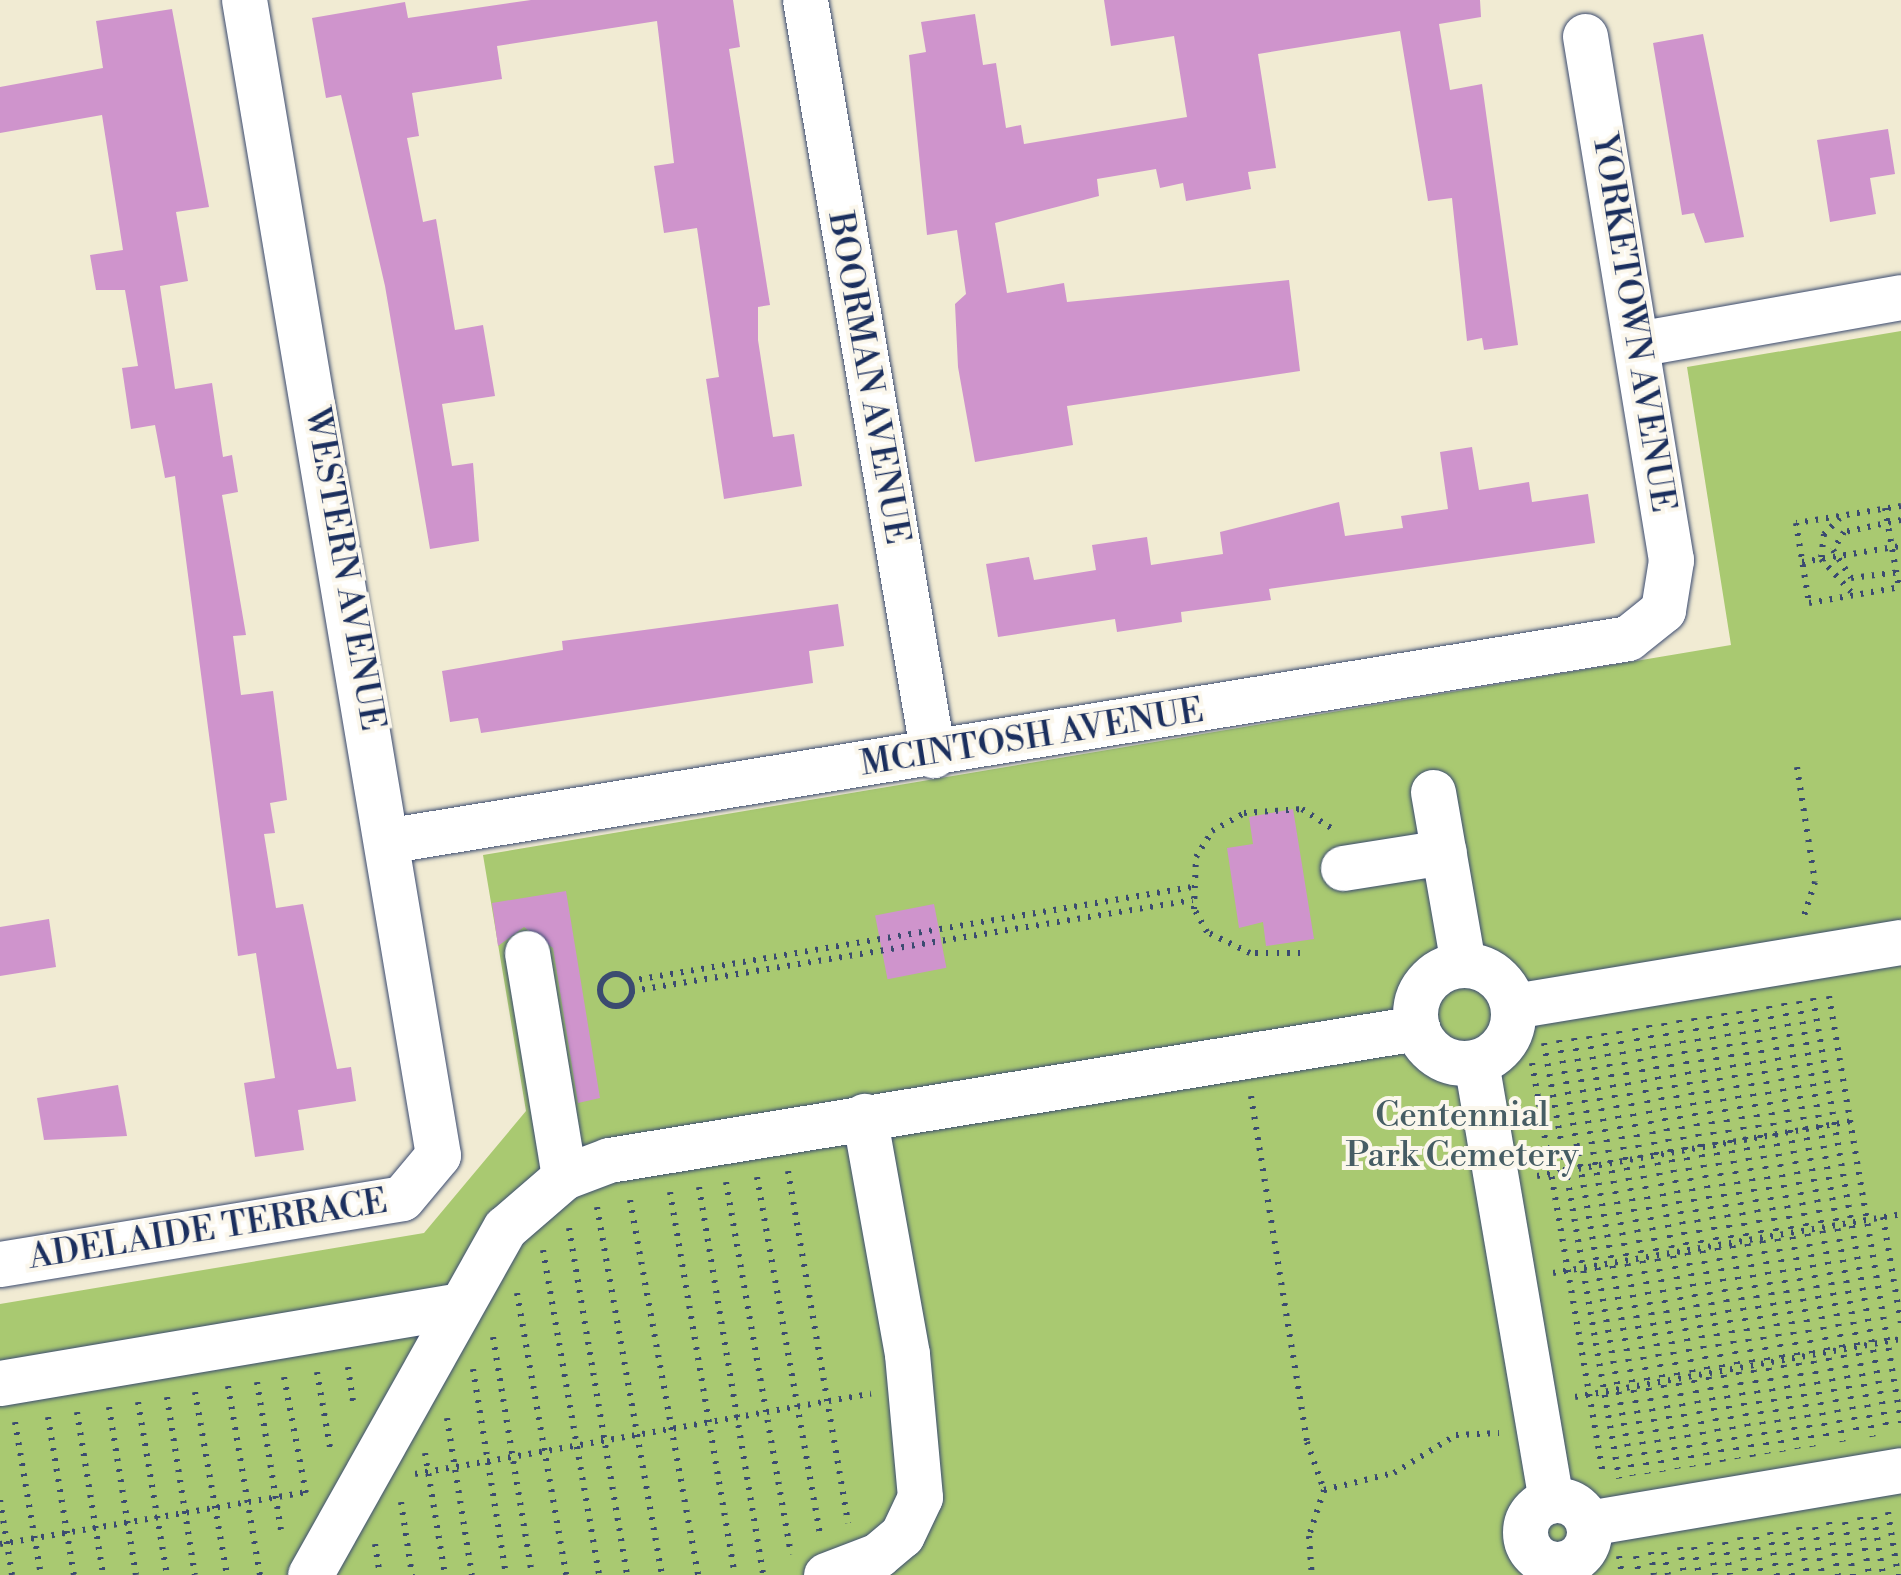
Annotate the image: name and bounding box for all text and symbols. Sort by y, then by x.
street label: YORKETOWN AVENUE [1582,131,1684,515]
street label: BOORMAN AVENUE [818,209,918,547]
street label: WESTERN AVENUE [295,404,393,734]
street label: MCINTOSH AVENUE [857,690,1207,786]
park label: Centennial Park Cemetery [1345,1095,1579,1177]
street label: ADELAIDE TERRACE [26,1181,390,1279]

